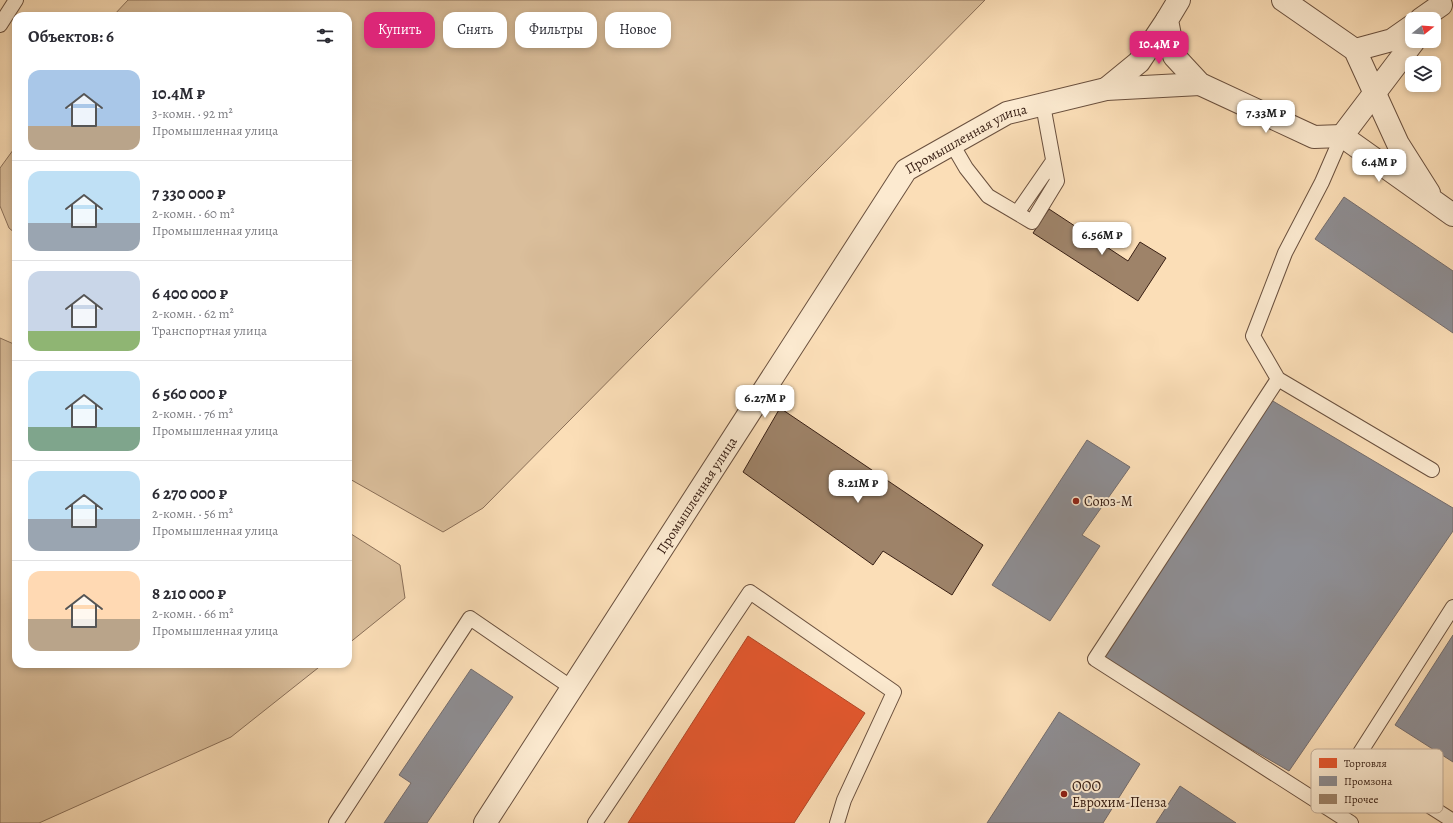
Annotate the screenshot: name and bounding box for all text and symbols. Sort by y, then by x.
chip: Купить [364,12,435,48]
chip: Снять [443,12,507,48]
chip: Фильтры [515,12,597,48]
chip: Новое [605,12,671,48]
north arrow [1405,12,1441,48]
map controls [1405,12,1441,92]
text: Объектов: 6 [28,25,114,48]
icon: filters [314,25,336,47]
pin: 10.4M ₽ [1122,31,1196,65]
text: 10.4M ₽ [1139,35,1179,52]
button: layers [1405,56,1441,92]
text: 10.4M ₽ [152,82,205,105]
icon: home [60,86,108,134]
street label: Промышленная улица [902,99,1029,179]
pin: 7.33M ₽ [1229,100,1303,134]
text: 7.33M ₽ [1246,104,1286,121]
text: 3-комн. · 92 m² [152,105,233,122]
text: Промышленная улица [152,122,278,139]
pin: 6.4M ₽ [1346,149,1412,183]
text: 6.4M ₽ [1361,153,1397,170]
text: 7 330 000 ₽ [152,182,226,205]
icon: home [60,187,108,235]
text: 2-комн. · 60 m² [152,205,235,222]
text: Промышленная улица [152,222,278,239]
pin: 6.56M ₽ [1065,222,1139,256]
text: 6.56M ₽ [1081,226,1123,243]
text: 6 400 000 ₽ [152,282,228,305]
icon: home [60,287,108,335]
text: 2-комн. · 62 m² [152,305,234,322]
text: Транспортная улица [152,322,267,339]
text: 6 560 000 ₽ [152,382,227,405]
pin: 6.27M ₽ [728,385,802,419]
icon: home [60,387,108,435]
text: 6.27M ₽ [744,389,786,406]
text: 2-комн. · 76 m² [152,405,233,422]
text: Промышленная улица [152,422,278,439]
street label: Промышленная улица [652,433,742,558]
pin: 8.21M ₽ [821,470,895,504]
text: 8.21M ₽ [838,474,878,491]
text: 6 270 000 ₽ [152,482,227,505]
icon: home [60,487,108,535]
place label: Союз-М [1084,492,1133,511]
marker: Союз-М [1071,496,1081,506]
text: 2-комн. · 56 m² [152,505,233,522]
text: Промышленная улица [152,522,278,539]
text: 8 210 000 ₽ [152,582,226,605]
icon: home [60,587,108,635]
text: 2-комн. · 66 m² [152,605,234,622]
text: Промышленная улица [152,622,278,639]
legend [1311,749,1443,813]
text: Торговля [1344,756,1387,771]
text: Промзона [1344,774,1393,789]
place label: ООО Еврохим-Пенза [1072,777,1167,812]
marker: ООО Еврохим-Пенза [1059,789,1069,799]
text: Прочее [1344,792,1378,807]

